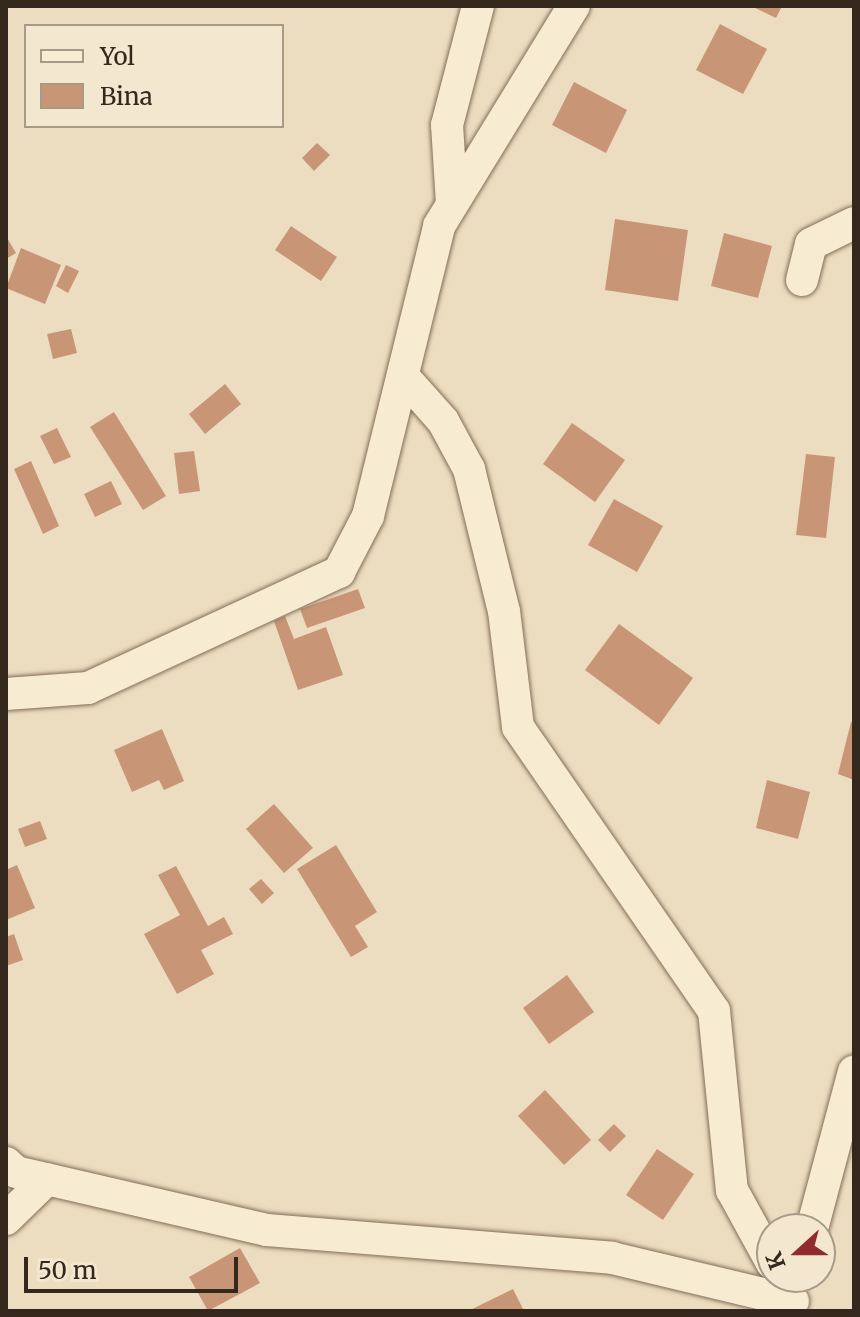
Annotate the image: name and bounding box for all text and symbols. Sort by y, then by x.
legend [24,24,284,128]
text: Yol [100,41,135,72]
text: Bina [100,81,153,112]
north arrow [756,1213,836,1293]
scale bar [28,1241,242,1291]
text: K [759,1248,791,1274]
text: 50 m [38,1255,97,1286]

